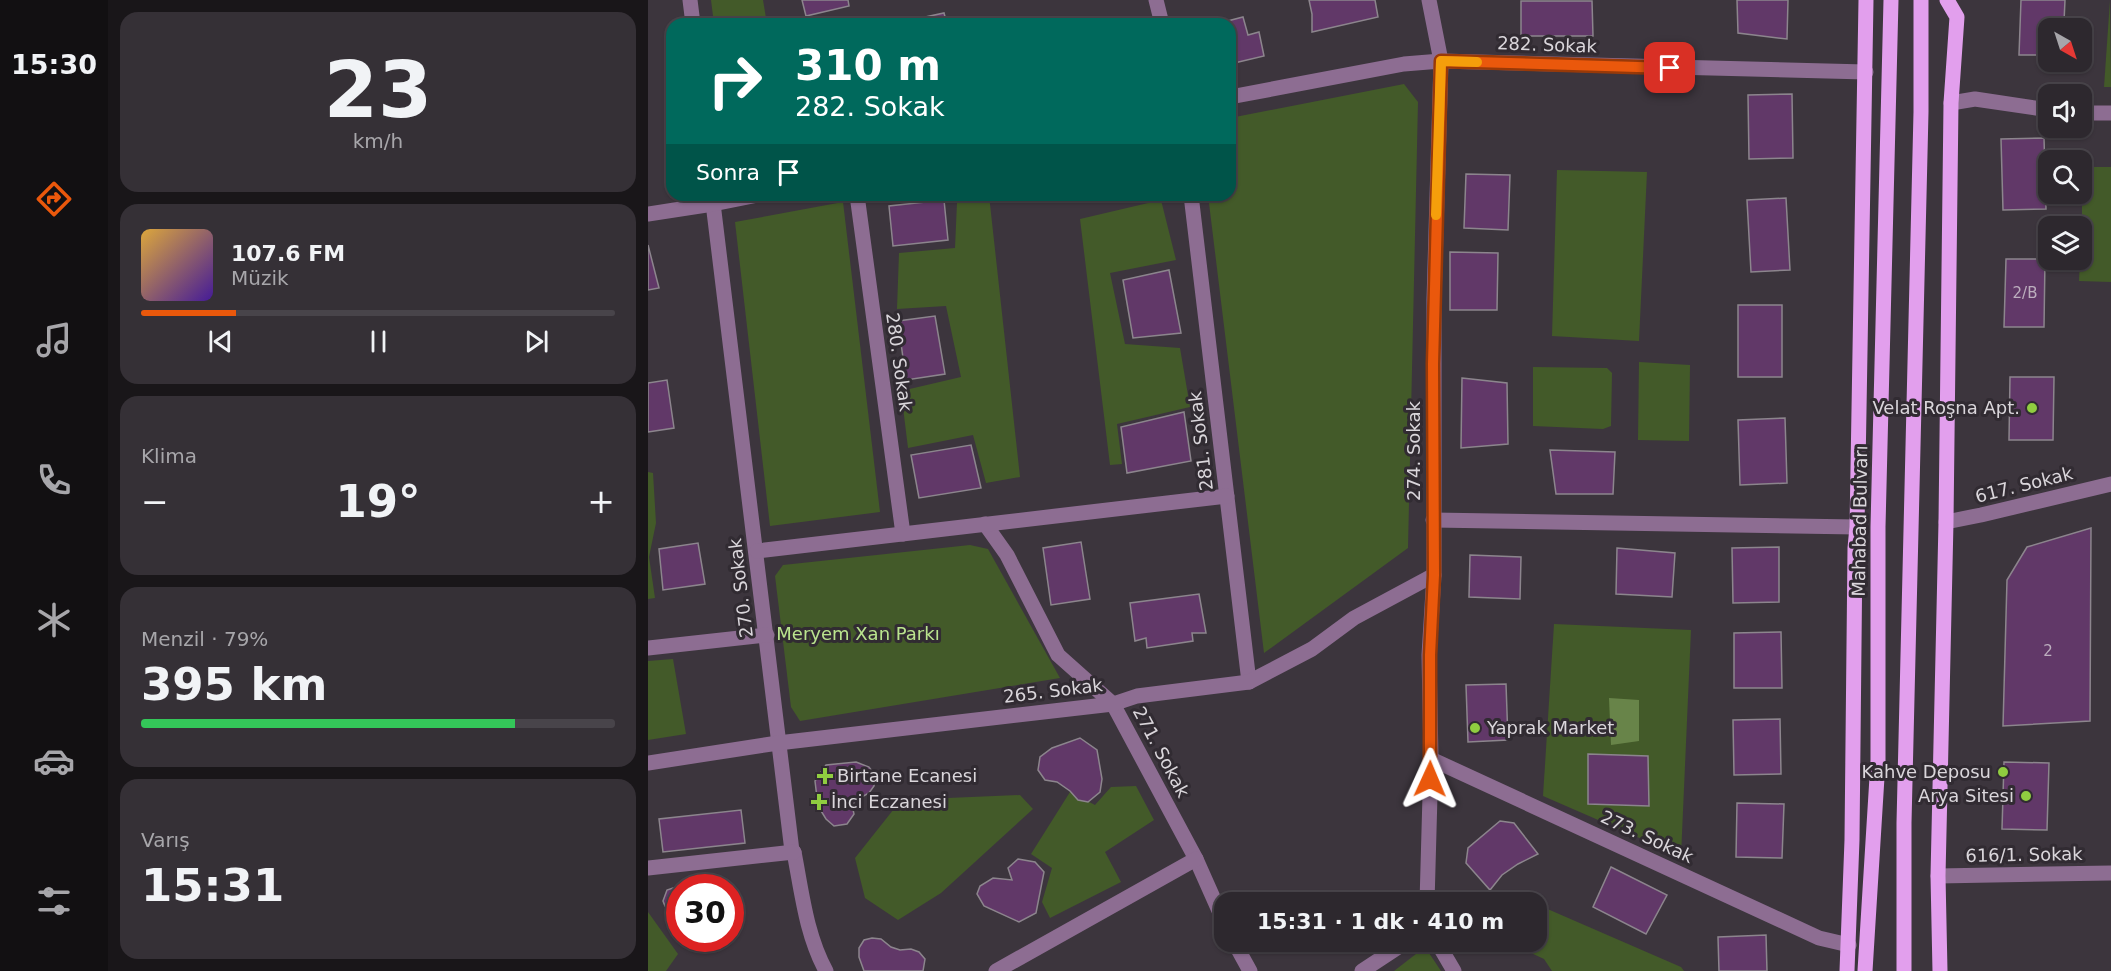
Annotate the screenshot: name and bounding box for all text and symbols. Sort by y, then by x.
north arrow [2038,18,2092,72]
map controls [2038,18,2092,270]
street label: 282. Sokak [1497,32,1598,57]
text: 310 m [795,41,941,90]
icon: right [696,42,774,120]
pin [1644,42,1695,93]
text: 23 [324,45,432,135]
text: 15:30 [11,49,97,80]
icon: arrive [1653,51,1686,84]
button: sound [2038,84,2092,138]
text: 282. Sokak [795,91,945,122]
text: km/h [353,129,403,153]
button: search [2038,150,2092,204]
icon: arrive [772,156,805,189]
text: Sonra [696,160,760,185]
icon: directions [33,178,75,220]
button: layers [2038,216,2092,270]
text: 107.6 FM [231,241,345,266]
text: Müzik [231,266,289,290]
house number: 2/B [2013,284,2037,302]
street label: 280. Sokak [882,311,917,413]
icon: music [33,319,75,361]
icon: previous [204,325,237,358]
icon: pause [362,325,395,358]
icon: next [520,325,553,358]
street label: 281. Sokak [1184,390,1217,492]
place label: Velat Roşna Apt. [1872,397,2020,418]
street label: 274. Sokak [1403,401,1424,501]
marker: Velat Roşna Apt. [2025,401,2039,415]
text: Klima [141,444,197,468]
street label: Mahabad Bulvarı [1848,445,1871,597]
icon: phone [33,459,75,501]
street label: 617. Sokak [1973,462,2075,507]
text: 19° [335,475,421,528]
text: − [141,482,169,521]
text: + [587,482,615,521]
street label: 270. Sokak [724,537,757,639]
icon: climate [33,599,75,641]
park label: Meryem Xan Parkı [776,623,940,644]
text: Menzil · 79% [141,627,268,651]
house number: 2 [2043,642,2053,660]
text: 395 km [141,658,327,711]
street label: 265. Sokak [1002,674,1104,707]
street label: 271. Sokak [1129,703,1194,801]
place label: Yaprak Market [1486,717,1614,738]
marker: Yaprak Market [1468,721,1482,735]
icon: car [33,740,75,782]
position arrow [1398,747,1462,811]
place label: Kahve Deposu [1861,761,1991,782]
place label: Birtane Ecanesi [837,765,977,786]
marker: Kahve Deposu [1996,765,2010,779]
marker: Birtane Ecanesi [818,769,832,783]
place label: Arya Sitesi [1918,785,2014,806]
marker: Arya Sitesi [2019,789,2033,803]
place label: İnci Eczanesi [831,791,947,812]
marker: İnci Eczanesi [812,795,826,809]
street label: 273. Sokak [1598,806,1697,867]
text: Varış [141,828,190,852]
street label: 616/1. Sokak [1965,843,2083,866]
text: 15:31 [141,859,284,912]
speed limit sign: 30 [666,874,744,952]
icon: filters [33,880,75,922]
text: 15:31 · 1 dk · 410 m [1257,909,1504,934]

